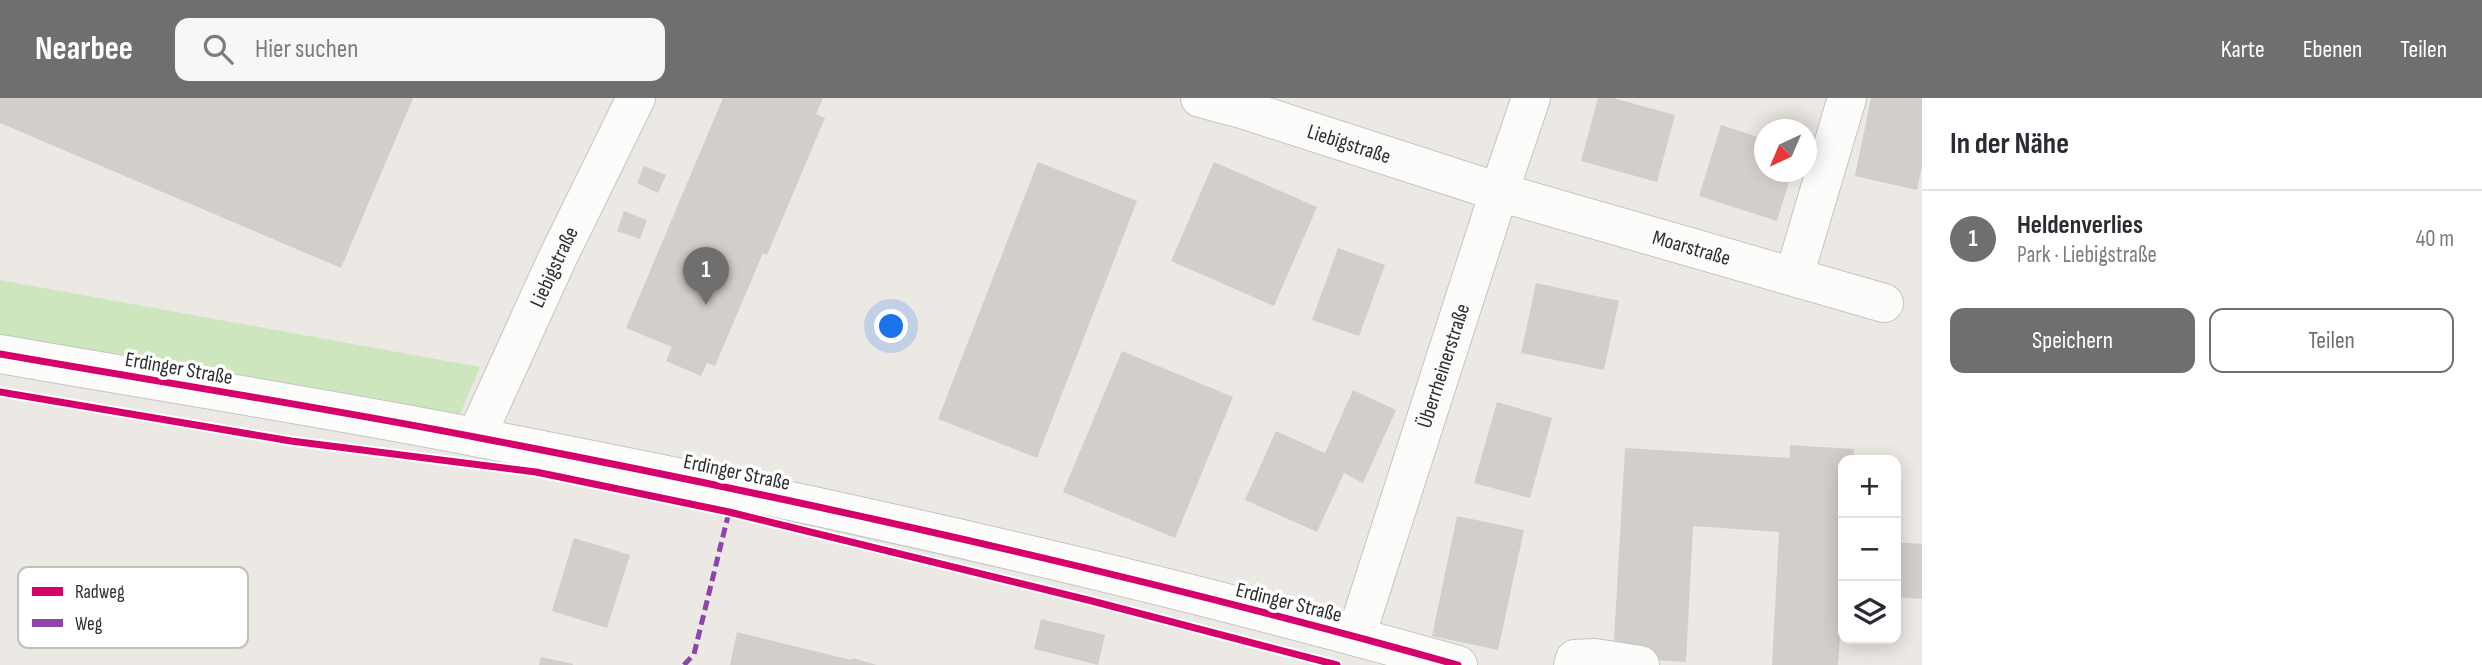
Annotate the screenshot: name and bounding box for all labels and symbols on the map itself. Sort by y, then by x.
street label: Liebigstraße [1304,119,1394,169]
north arrow [1754,119,1817,182]
street label: Liebigstraße [525,223,584,311]
street label: Moarstraße [1650,225,1733,271]
pin: 1 [683,247,729,305]
street label: Überrheinerstraße [1412,301,1475,431]
your location [874,309,908,343]
street label: Erdinger Straße [123,347,235,390]
street label: Erdinger Straße [681,449,793,496]
legend [18,567,248,648]
street label: Erdinger Straße [1233,577,1345,628]
text: Radweg [75,581,125,604]
text: Weg [75,613,103,636]

